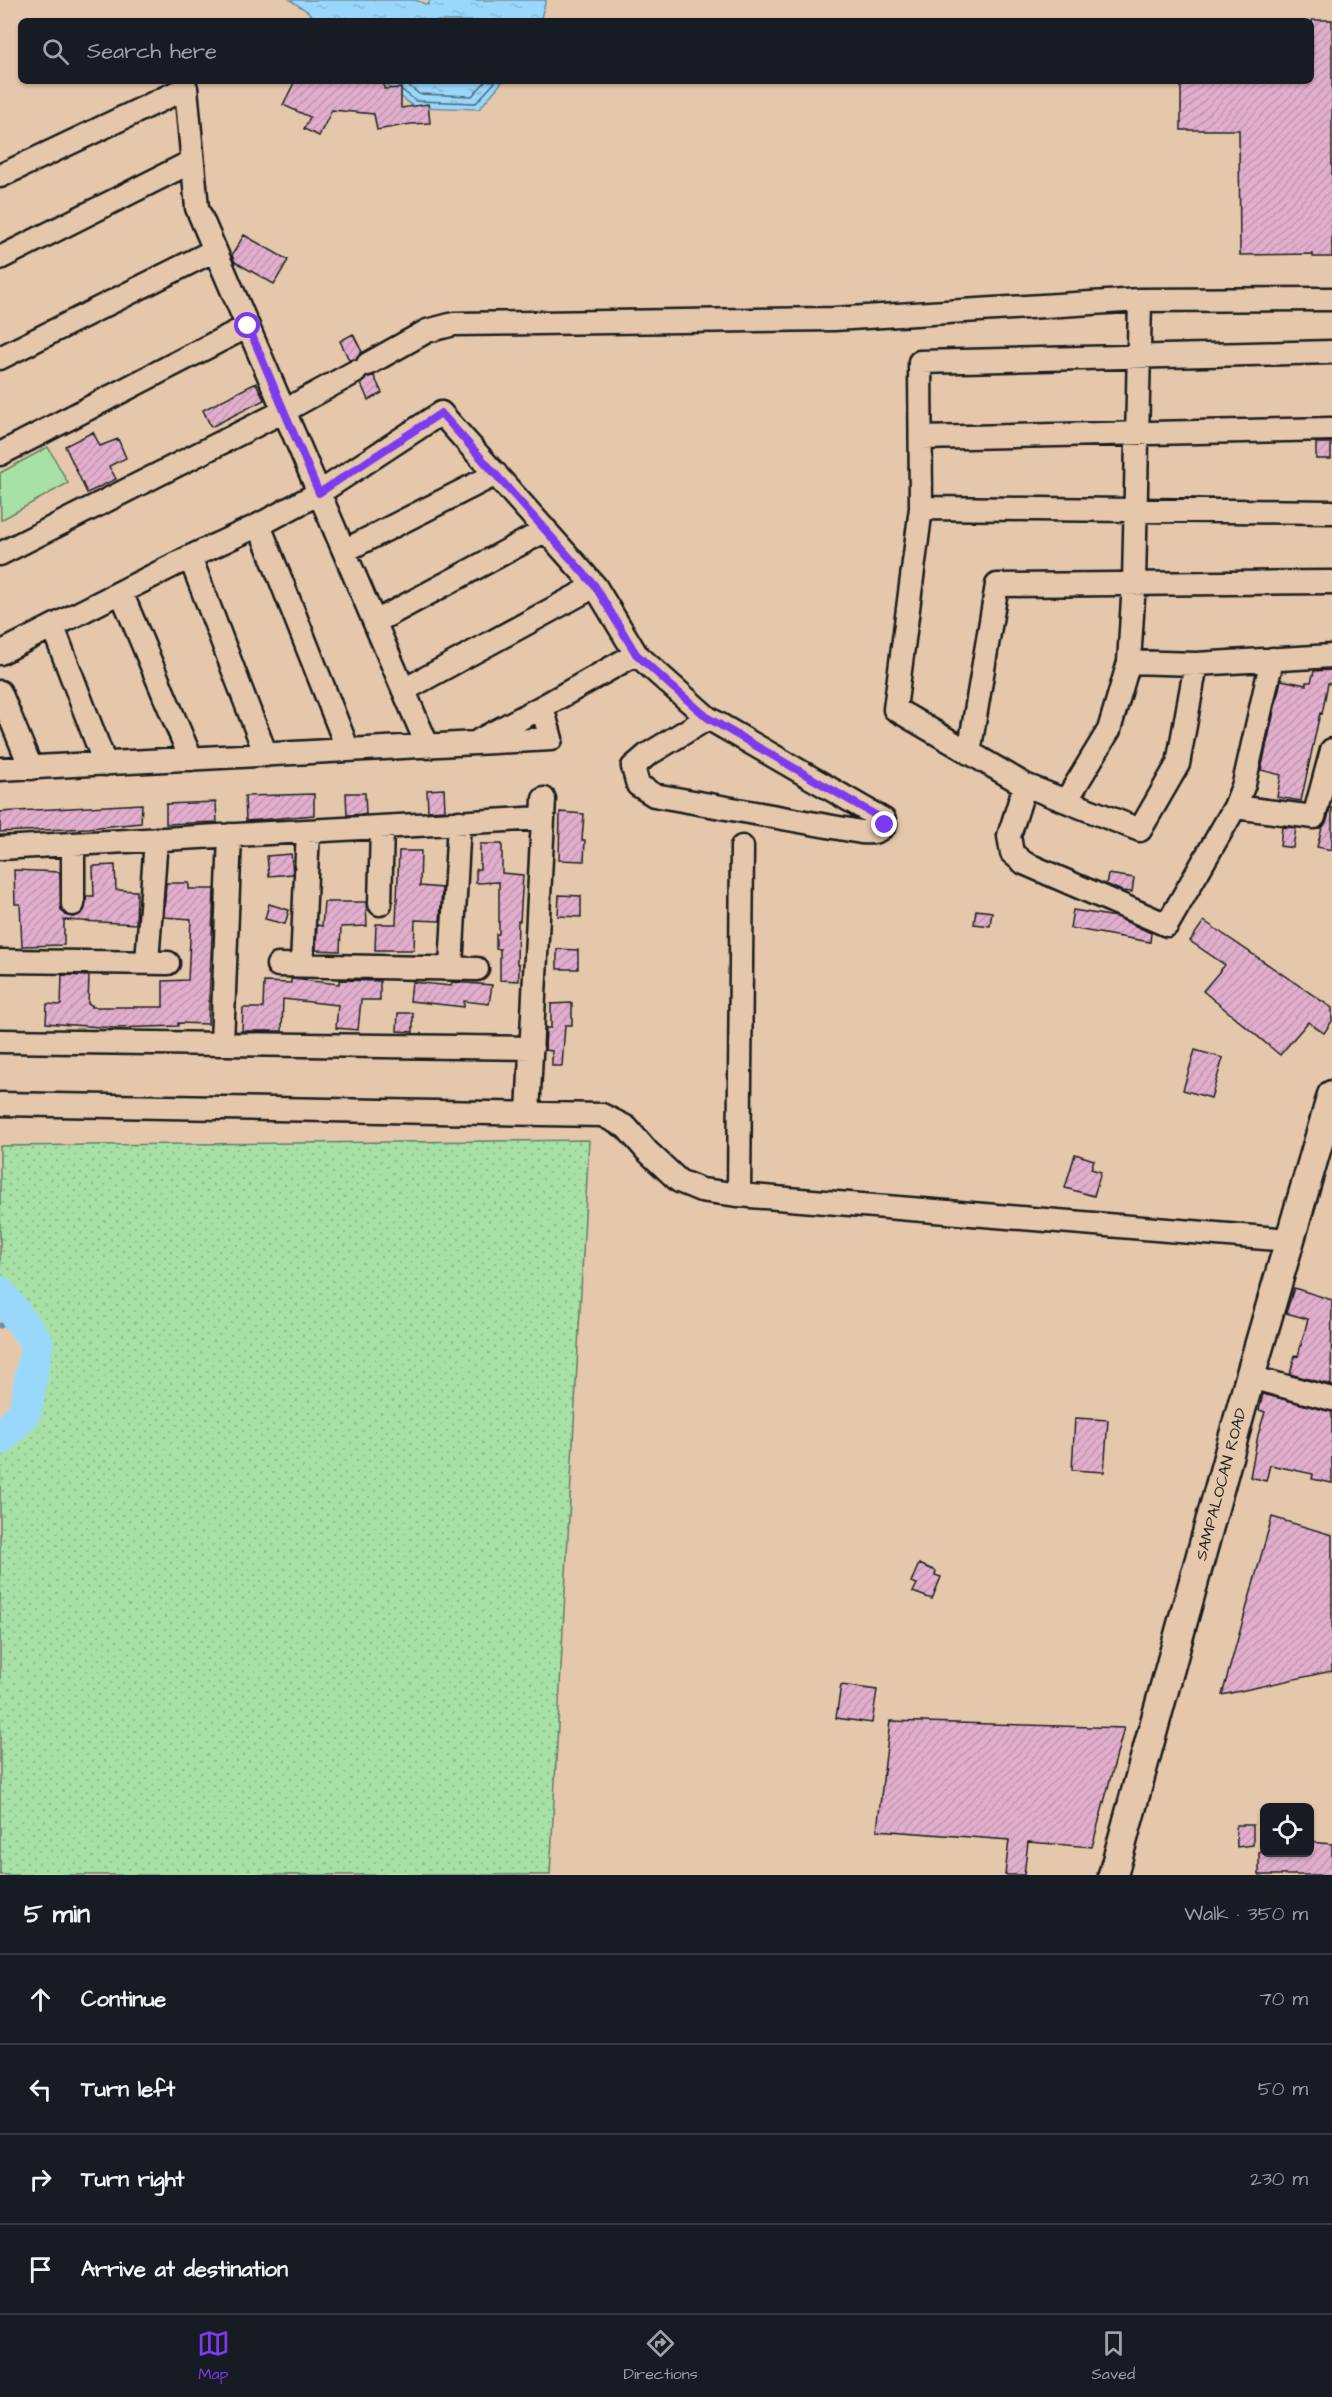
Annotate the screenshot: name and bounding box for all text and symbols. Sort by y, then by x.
search box [18,18,1314,84]
icon: search [39,35,72,68]
text: Search here [87,36,217,67]
route start [234,312,260,338]
route end [871,811,897,837]
street label: SAMPALOCAN ROAD [1190,1406,1252,1563]
map controls [1260,1803,1314,1857]
button: locate [1260,1803,1314,1857]
text: 5 min [24,1896,90,1932]
text: Walk · 350 m [1184,1900,1308,1928]
icon: ahead [24,1983,57,2016]
text: Continue [81,1984,166,2015]
text: 70 m [1260,1985,1308,2013]
icon: left [24,2073,57,2106]
text: Turn left [81,2074,175,2105]
text: 50 m [1258,2075,1308,2103]
icon: right [24,2163,57,2196]
text: Turn right [81,2164,184,2195]
text: 230 m [1250,2165,1308,2193]
icon: arrive [24,2253,57,2286]
text: Arrive at destination [81,2254,288,2285]
tab: Map [197,2327,230,2385]
tab: Directions [624,2327,698,2385]
tab: Saved [1092,2327,1135,2385]

